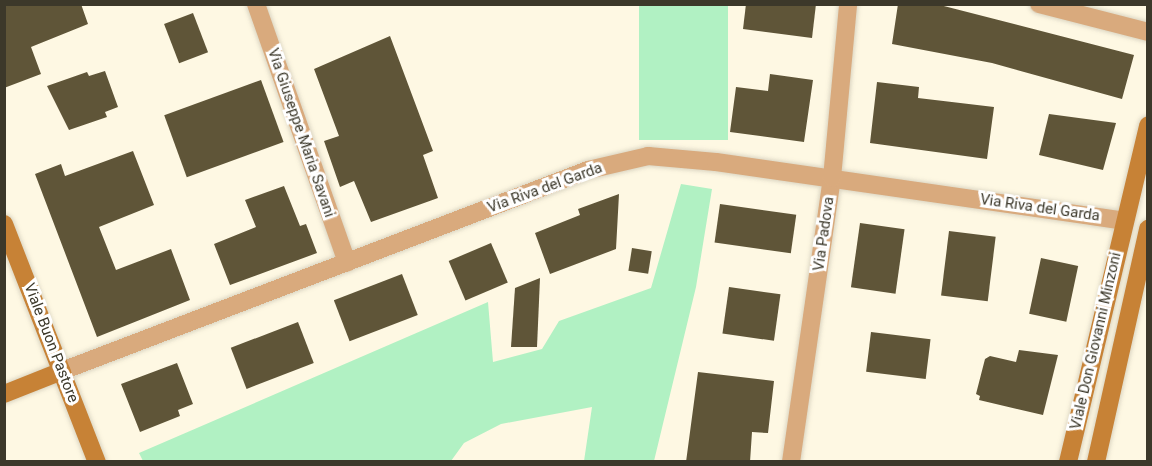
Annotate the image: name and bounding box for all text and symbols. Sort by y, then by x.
street label: Via Giuseppe Maria Savani [264,46,338,220]
street label: Via Riva del Garda [485,159,605,217]
street label: Via Riva del Garda [979,191,1101,225]
street label: Via Padova [810,196,838,272]
street label: Viale Don Giovanni Minzoni [1067,251,1125,431]
street label: Viale Buon Pastore [20,281,82,405]

